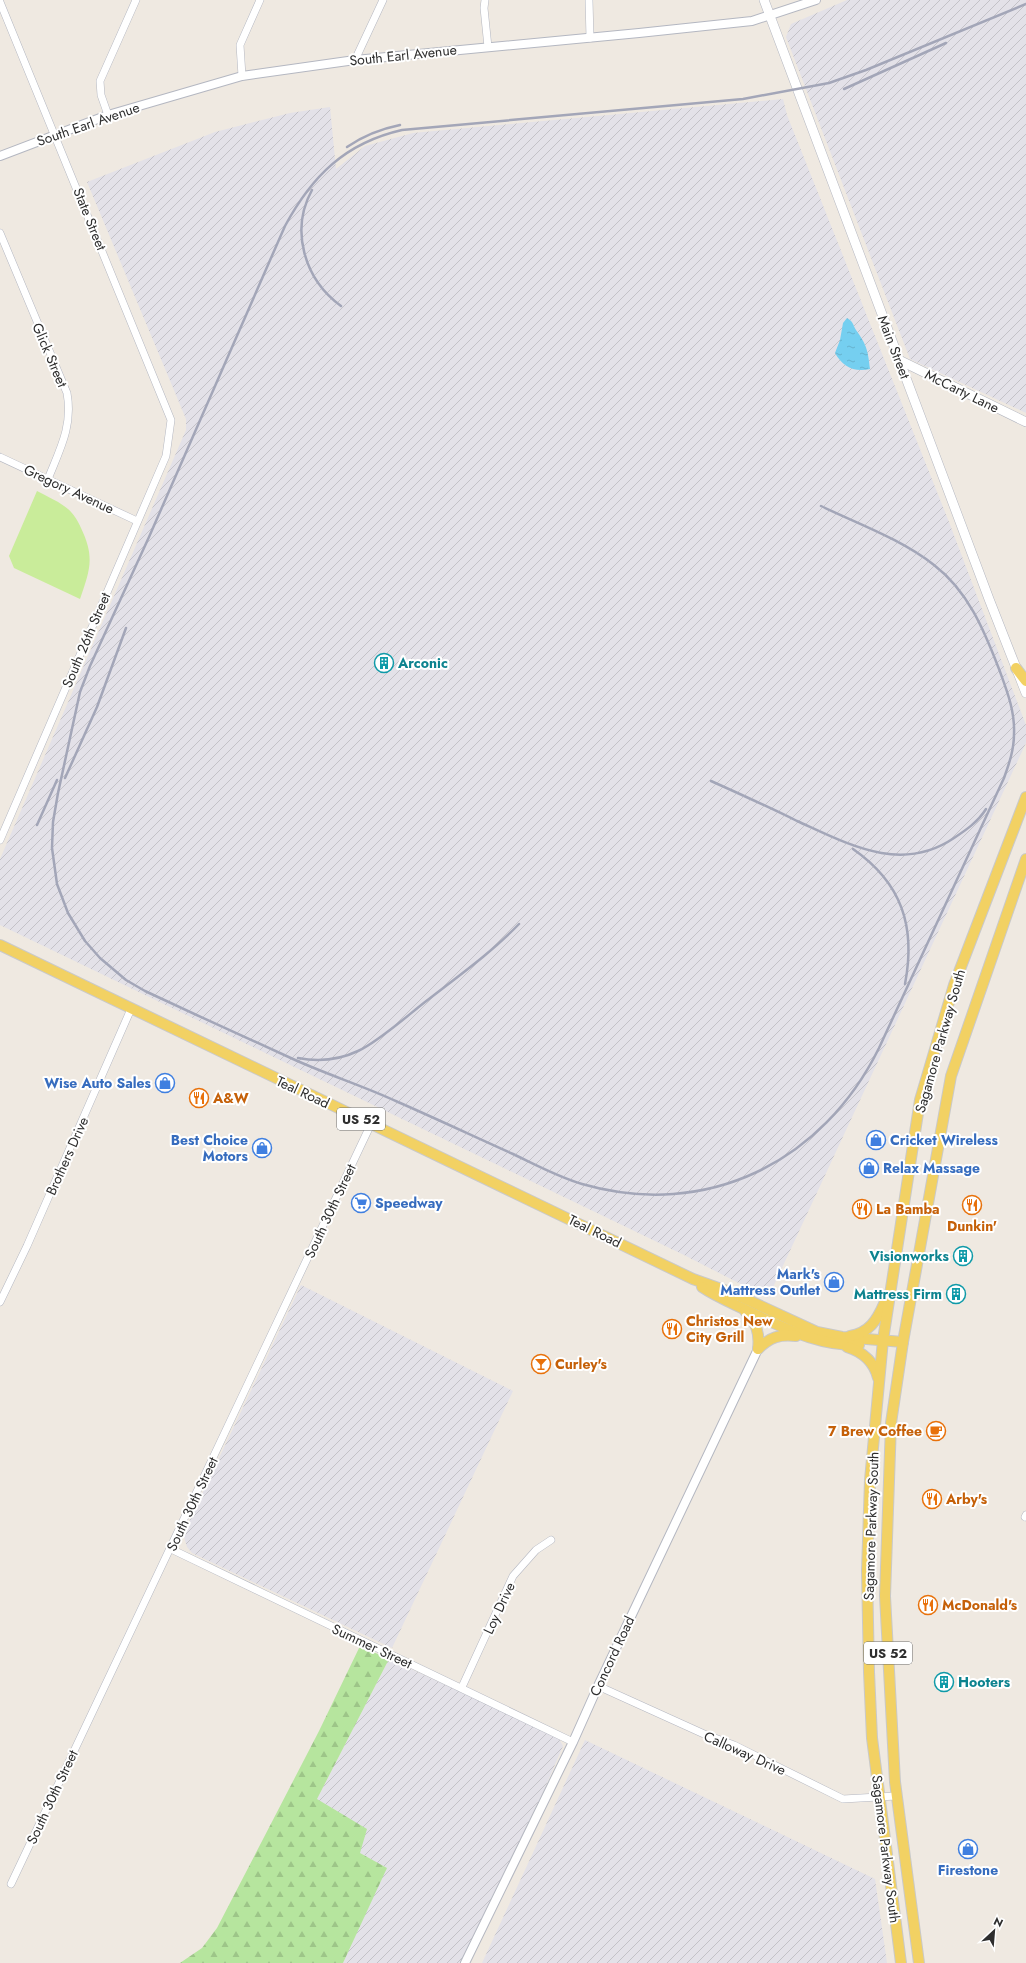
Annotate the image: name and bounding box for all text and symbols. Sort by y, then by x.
street label: South Earl Avenue [348,39,458,71]
street label: South Earl Avenue [34,97,142,151]
street label: State Street [68,185,112,254]
street label: Main Street [873,312,916,382]
street label: Glick Street [27,320,73,391]
street label: McCarty Lane [921,364,1003,418]
street label: Gregory Avenue [21,459,117,519]
street label: South 26th Street [57,589,115,691]
building icon: Arconic [373,652,395,674]
place label: Arconic [397,653,448,673]
street label: Sagamore Parkway South [910,967,970,1115]
street label: Teal Road [273,1071,333,1113]
shop icon: Wise Auto Sales [154,1072,176,1094]
place label: Wise Auto Sales [44,1073,152,1093]
restaurant icon: A&W [188,1087,210,1109]
place label: A&W [212,1088,249,1108]
road number: US 52 [337,1108,385,1130]
street label: Brothers Drive [41,1114,93,1198]
shop icon: Cricket Wireless [865,1129,887,1151]
place label: Best Choice Motors [171,1130,249,1166]
place label: Cricket Wireless [890,1130,998,1150]
shop icon: Best Choice Motors [251,1137,273,1159]
shop icon: Relax Massage [858,1157,880,1179]
place label: Relax Massage [883,1158,980,1178]
street label: South 30th Street [299,1160,361,1261]
supermarket icon: Speedway [350,1192,372,1214]
place label: Speedway [375,1193,443,1213]
restaurant icon: Dunkin' [961,1194,983,1216]
restaurant icon: La Bamba [851,1198,873,1220]
place label: La Bamba [876,1199,940,1219]
street label: Teal Road [565,1210,625,1252]
place label: Dunkin' [947,1216,997,1236]
building icon: Visionworks [952,1245,974,1267]
place label: Visionworks [868,1246,950,1266]
place label: Mark's Mattress Outlet [720,1264,821,1300]
shop icon: Mark's Mattress Outlet [823,1271,845,1293]
building icon: Mattress Firm [945,1283,967,1305]
place label: Mattress Firm [854,1284,942,1304]
place label: Christos New City Grill [686,1311,773,1347]
restaurant icon: Christos New City Grill [661,1318,683,1340]
bar icon: Curley's [530,1353,552,1375]
place label: Curley's [555,1354,607,1374]
cafe icon: 7 Brew Coffee [925,1420,947,1442]
place label: 7 Brew Coffee [828,1421,922,1441]
street label: Sagamore Parkway South [858,1451,884,1601]
street label: South 30th Street [161,1453,223,1554]
restaurant icon: Arby's [921,1488,943,1510]
place label: Arby's [945,1489,988,1509]
street label: Loy Drive [478,1579,520,1637]
restaurant icon: McDonald's [917,1594,939,1616]
place label: McDonald's [942,1595,1018,1615]
street label: Concord Road [585,1613,639,1699]
street label: Summer Street [329,1619,416,1674]
road number: US 52 [864,1642,912,1664]
building icon: Hooters [933,1671,955,1693]
place label: Hooters [958,1672,1011,1692]
street label: Calloway Drive [701,1726,789,1780]
street label: South 30th Street [21,1746,83,1847]
street label: Sagamore Parkway South [867,1774,905,1924]
shop icon: Firestone [957,1838,979,1860]
place label: Firestone [938,1860,998,1880]
north arrow [974,1911,1014,1951]
text: N [991,1913,1006,1931]

